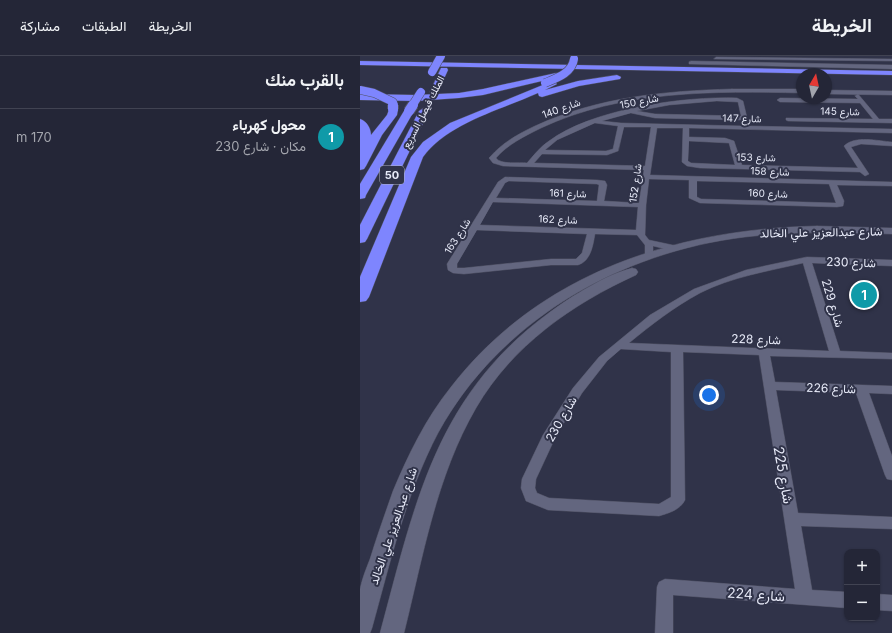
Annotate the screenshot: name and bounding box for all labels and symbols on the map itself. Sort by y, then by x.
north arrow [796,68,832,104]
street label: الملك فيصل السريع [400,74,447,151]
street label: شارع 150 [619,91,660,112]
street label: شارع 140 [540,96,582,121]
street label: شارع 145 [820,105,860,118]
street label: شارع 147 [722,112,762,125]
street label: شارع 153 [736,151,776,164]
street label: شارع 152 [626,163,645,203]
street label: شارع 158 [750,164,790,179]
road number: 50 [380,166,404,184]
street label: شارع 161 [549,186,587,201]
street label: شارع 160 [748,186,788,201]
street label: شارع 162 [538,212,578,227]
street label: شارع 163 [441,216,473,256]
street label: شارع عبدالعزيز علي الخالد [759,223,883,244]
street label: شارع 230 [826,254,876,272]
street label: شارع 229 [817,277,847,329]
pin: 1 [851,280,877,310]
street label: شارع 228 [731,331,781,349]
street label: شارع 226 [806,380,856,398]
your location [699,385,719,405]
street label: شارع 230 [542,394,582,445]
street label: شارع 225 [768,445,797,505]
street label: شارع عبدالعزيز علي الخالد [366,465,423,587]
street label: شارع 224 [726,583,786,607]

